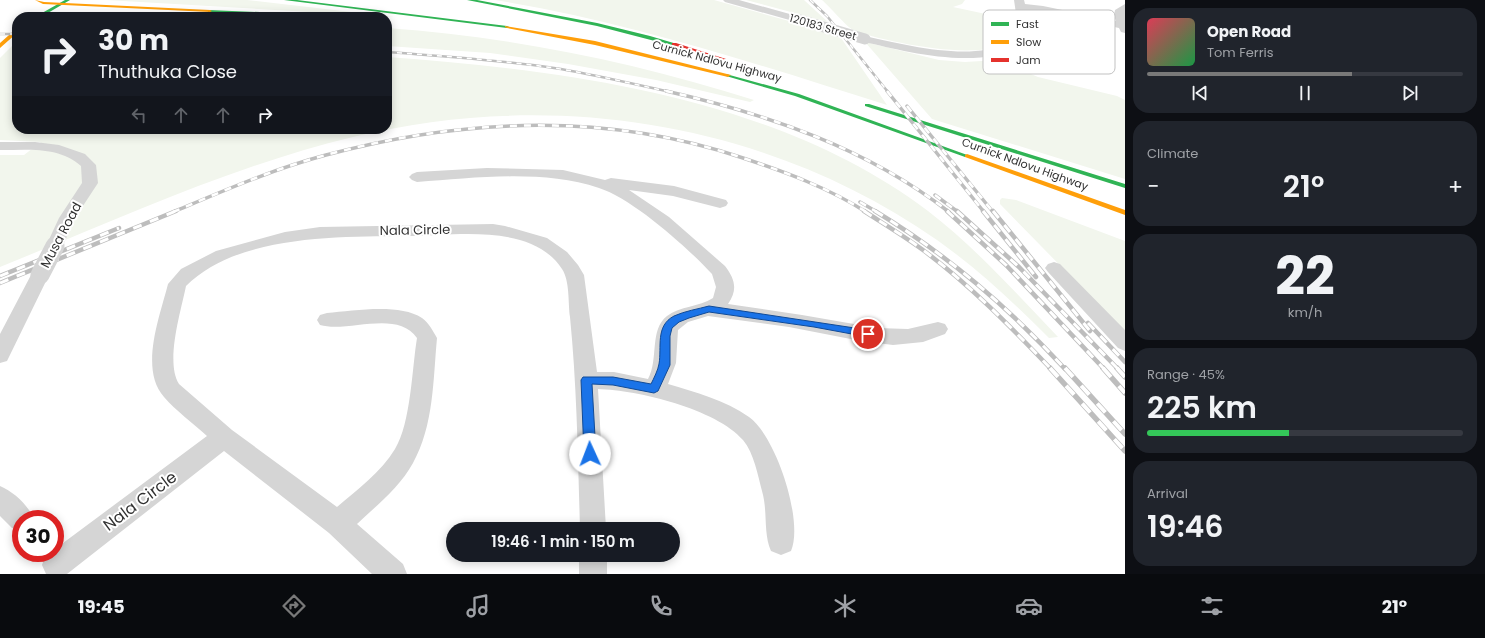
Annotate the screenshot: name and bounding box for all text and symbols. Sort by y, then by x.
street label: 120183 Street [788,10,858,44]
legend [983,10,1115,74]
text: Fast [1016,16,1039,32]
text: 30 m [98,21,169,60]
text: Open Road [1207,21,1291,42]
icon: right [32,28,84,80]
text: Slow [1016,34,1041,50]
street label: Curnick Ndlovu Highway [651,36,784,86]
text: Tom Ferris [1207,43,1274,62]
text: Jam [1016,52,1041,68]
text: Thuthuka Close [98,59,237,84]
icon: previous [1189,82,1211,104]
icon: pause [1294,82,1316,104]
icon: next [1399,82,1421,104]
icon: left [128,104,150,126]
icon: ahead [170,104,192,126]
icon: ahead [212,104,234,126]
icon: right [254,104,276,126]
street label: Curnick Ndlovu Highway [960,134,1091,195]
text: Climate [1147,144,1198,163]
text: 21° [1283,165,1324,208]
text: − [1147,171,1159,202]
text: + [1448,171,1463,202]
street label: Musa Road [36,199,86,271]
street label: Nala Circle [380,220,450,240]
text: 22 [1275,240,1335,313]
text: km/h [1288,303,1322,322]
pin [851,317,885,351]
icon: arrive [857,323,879,345]
text: Range · 45% [1147,365,1225,384]
text: 225 km [1147,386,1257,429]
position arrow [569,433,611,475]
street label: Nala Circle [98,466,182,536]
text: Arrival [1147,484,1188,503]
text: 19:46 [1147,505,1224,548]
speed limit sign: 30 [12,510,64,562]
text: 19:46 · 1 min · 150 m [491,531,635,552]
icon: directions [280,592,308,620]
icon: music [464,592,492,620]
icon: phone [647,592,675,620]
icon: climate [831,592,859,620]
icon: car [1015,592,1043,620]
icon: filters [1198,592,1226,620]
text: 19:45 [78,594,125,619]
text: 21° [1382,594,1407,619]

